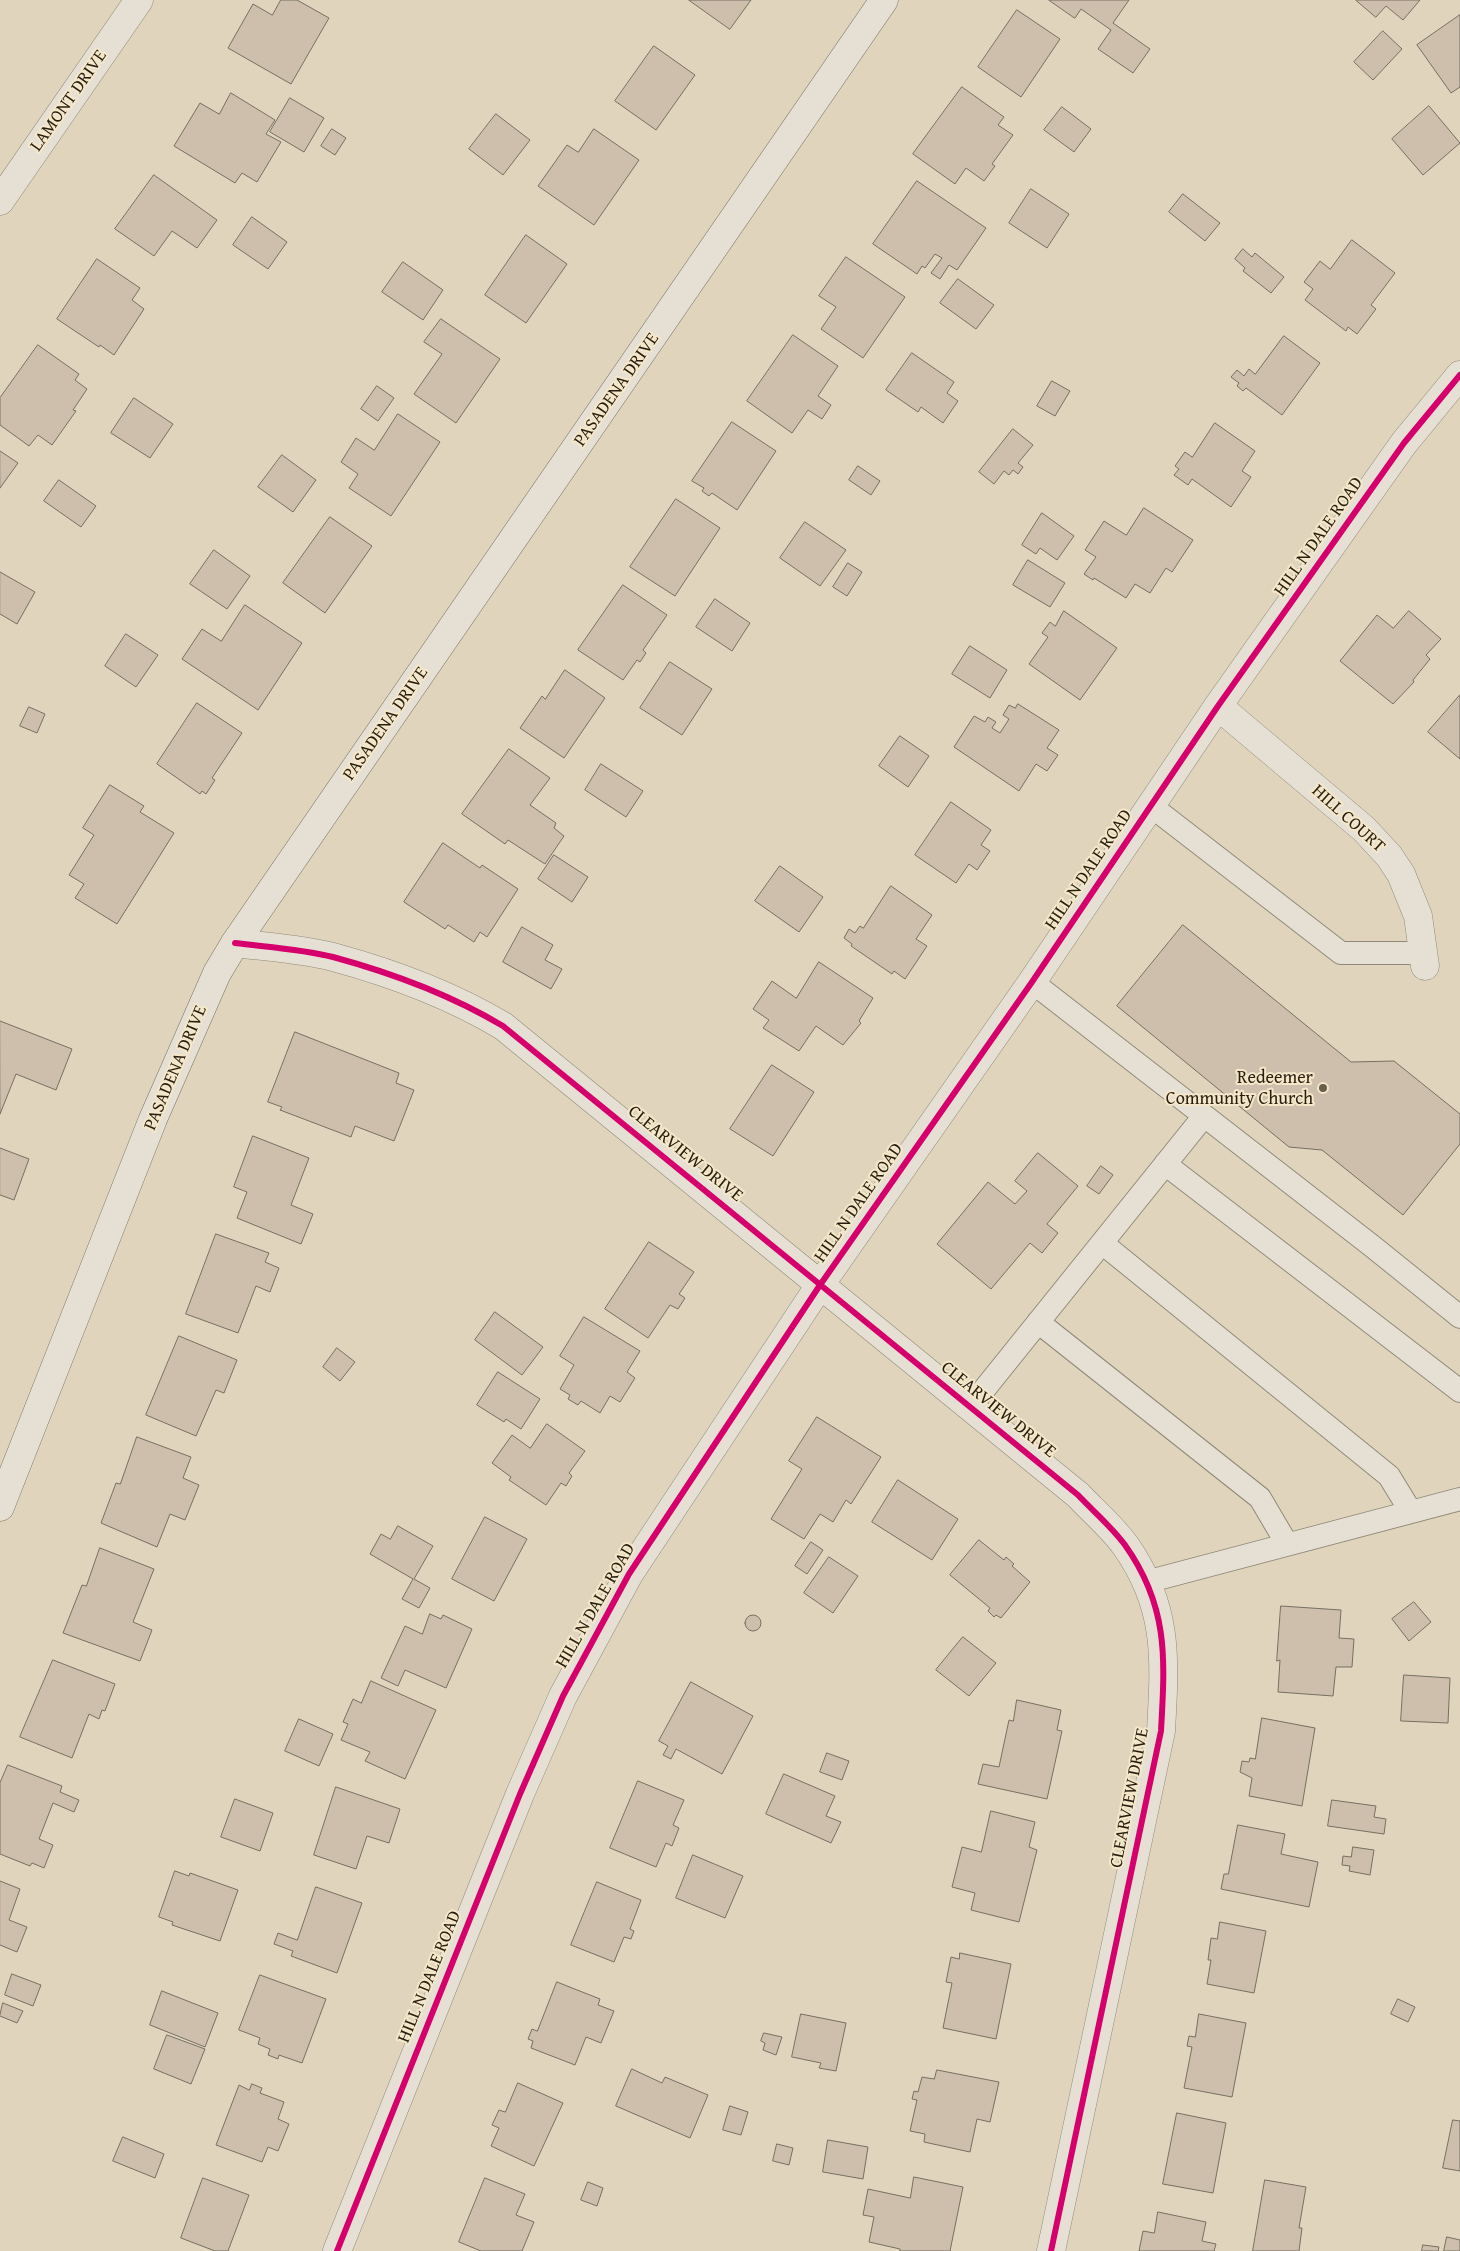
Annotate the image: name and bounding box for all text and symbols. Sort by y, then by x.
street label: LAMONT DRIVE [26,46,112,156]
street label: PASADENA DRIVE [570,329,664,451]
street label: HILL N DALE ROAD [1270,473,1368,601]
street label: PASADENA DRIVE [339,663,433,785]
street label: HILL COURT [1307,780,1389,858]
street label: HILL N DALE ROAD [1041,806,1137,934]
street label: PASADENA DRIVE [140,1002,212,1134]
place label: Redeemer Community Church [1166,1067,1313,1110]
marker: Redeemer Community Church [1317,1082,1329,1094]
street label: CLEARVIEW DRIVE [623,1101,747,1207]
street label: HILL N DALE ROAD [810,1139,908,1267]
street label: CLEARVIEW DRIVE [936,1357,1060,1463]
street label: HILL N DALE ROAD [552,1540,640,1672]
street label: CLEARVIEW DRIVE [1106,1726,1154,1870]
street label: HILL N DALE ROAD [394,1908,466,2046]

